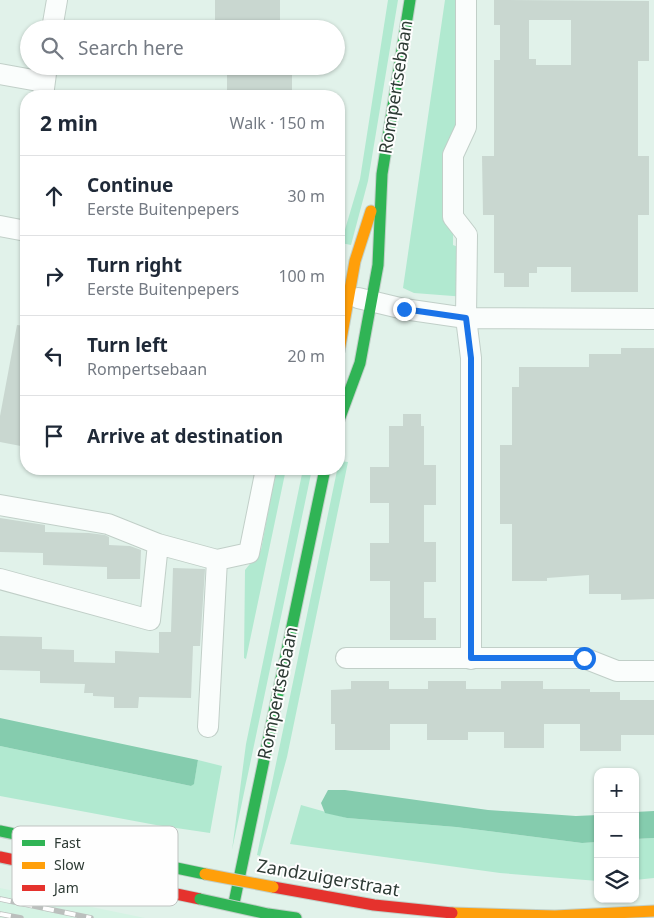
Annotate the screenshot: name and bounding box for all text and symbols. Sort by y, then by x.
street label: Rompertsebaan [373,18,417,156]
search box [20,20,345,75]
icon: search [38,34,66,62]
text: Search here [78,35,184,61]
text: 2 min [40,109,98,137]
text: Walk · 150 m [230,112,325,134]
text: Continue [87,172,173,198]
icon: ahead [40,182,68,210]
text: 30 m [288,185,325,207]
text: Eerste Buitenpepers [87,198,239,220]
text: Turn right [87,252,182,278]
icon: right [40,262,68,290]
text: 100 m [278,265,325,287]
text: Eerste Buitenpepers [87,278,239,300]
route end [393,298,416,321]
text: Turn left [87,332,168,358]
icon: left [40,342,68,370]
text: 20 m [288,345,325,367]
text: Rompertsebaan [87,358,207,380]
icon: arrive [40,422,68,450]
text: Arrive at destination [87,423,283,449]
street label: Rompertsebaan [251,624,303,761]
route start [573,647,596,670]
map controls [594,768,639,903]
button: + [594,768,639,813]
button: − [594,813,639,858]
legend [12,826,178,906]
text: Fast [54,833,81,852]
street label: Zandzuigerstraat [255,853,402,901]
text: Slow [54,855,85,874]
button: layers [594,858,639,903]
text: Jam [52,878,79,897]

